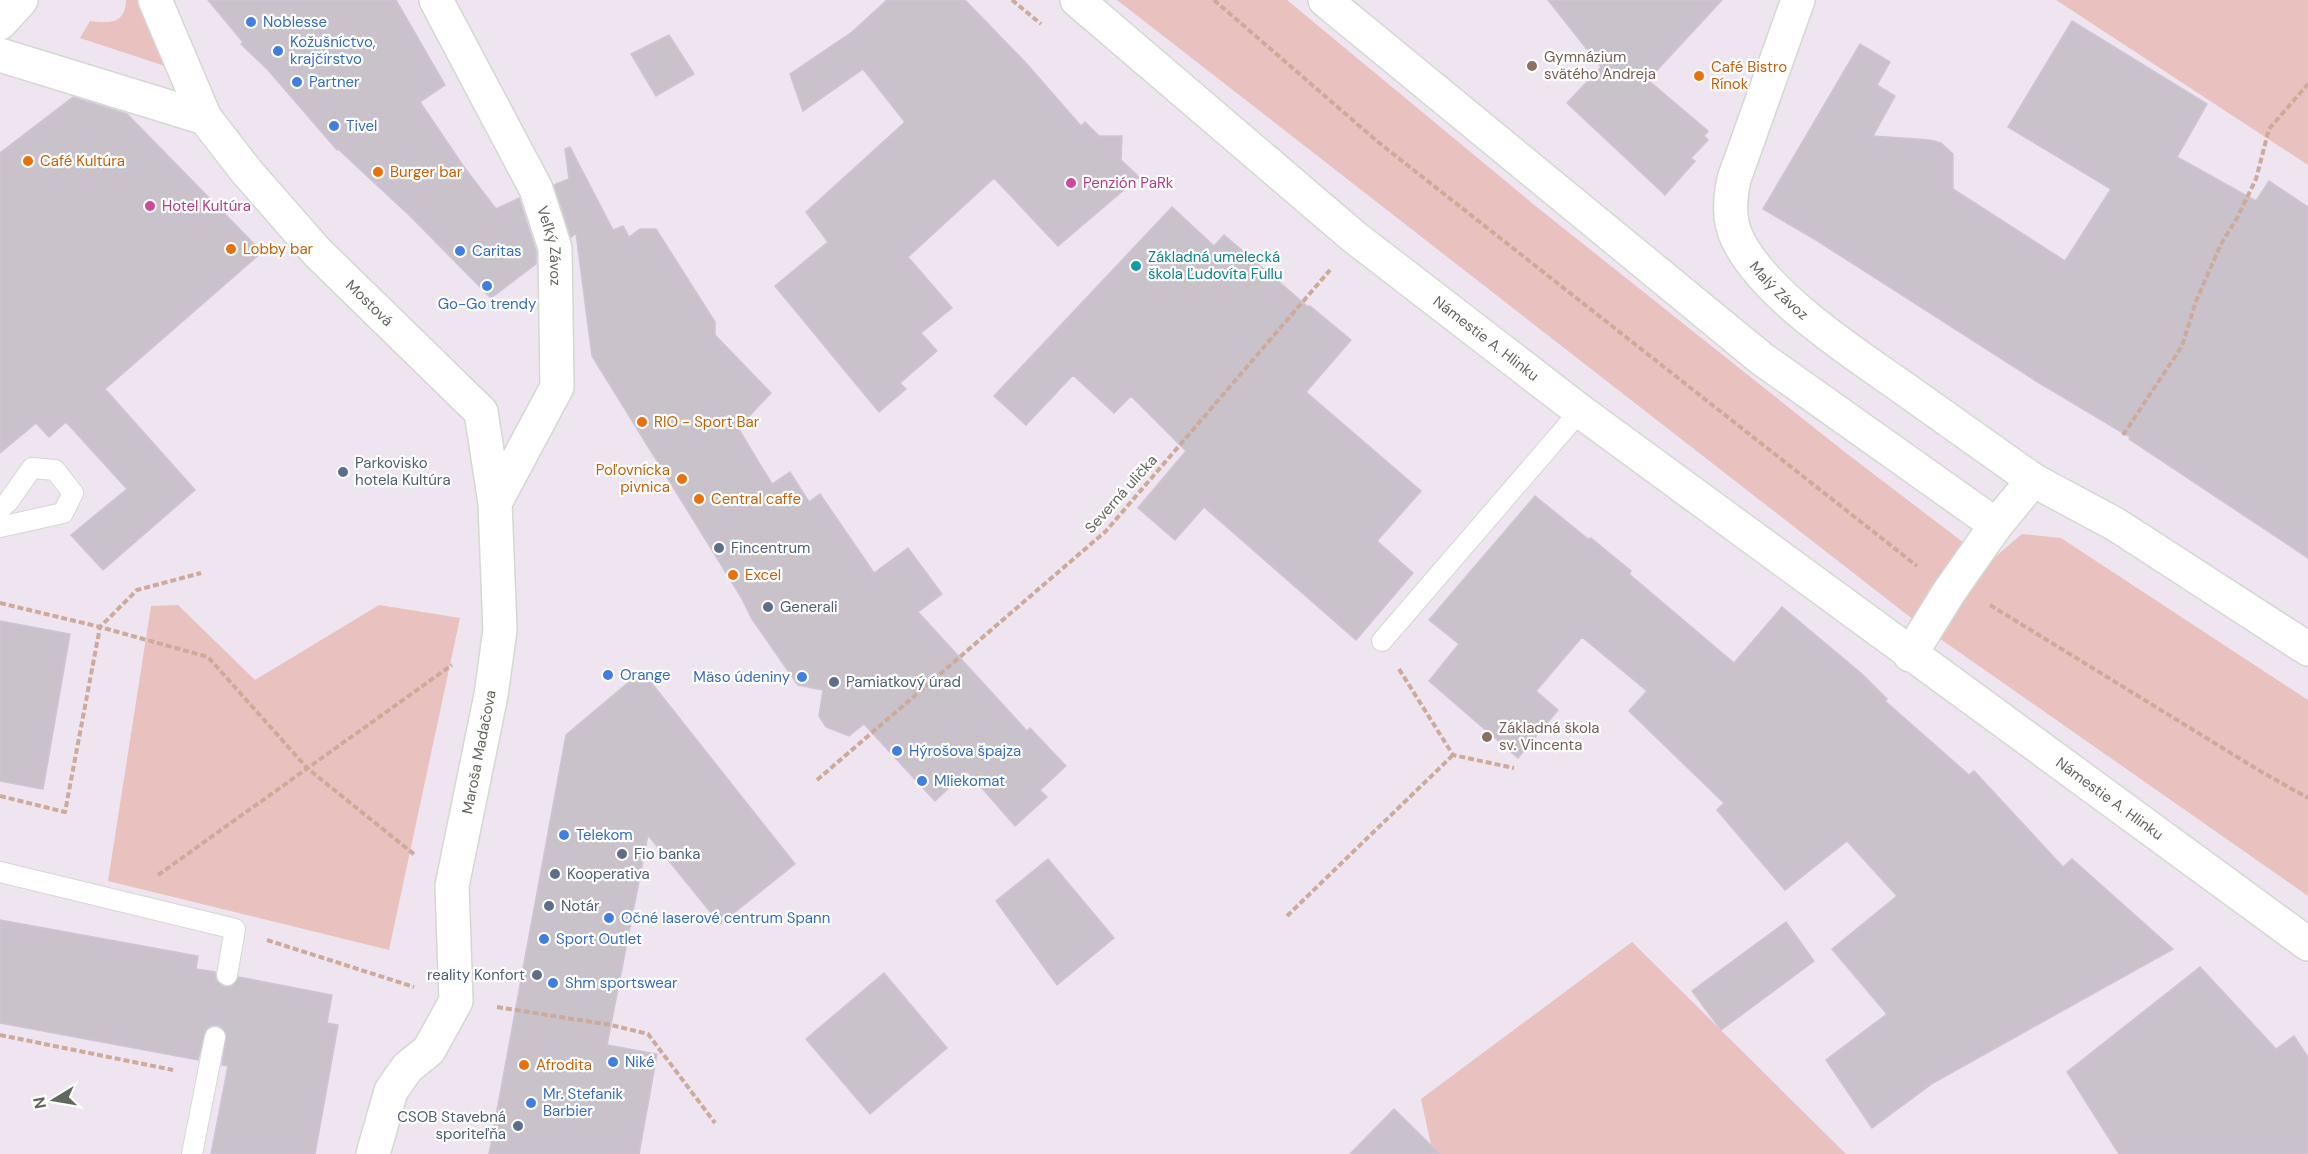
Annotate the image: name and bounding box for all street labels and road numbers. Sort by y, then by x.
street label: Veľký Závoz [532,204,566,286]
street label: Malý Závoz [1745,257,1813,325]
street label: Mostová [341,275,397,331]
street label: Námestie A. Hlinku [1429,291,1543,386]
street label: Severná ulička [1080,450,1162,538]
street label: Maroša Madačova [457,688,501,816]
street label: Námestie A. Hlinku [2052,753,2167,845]

